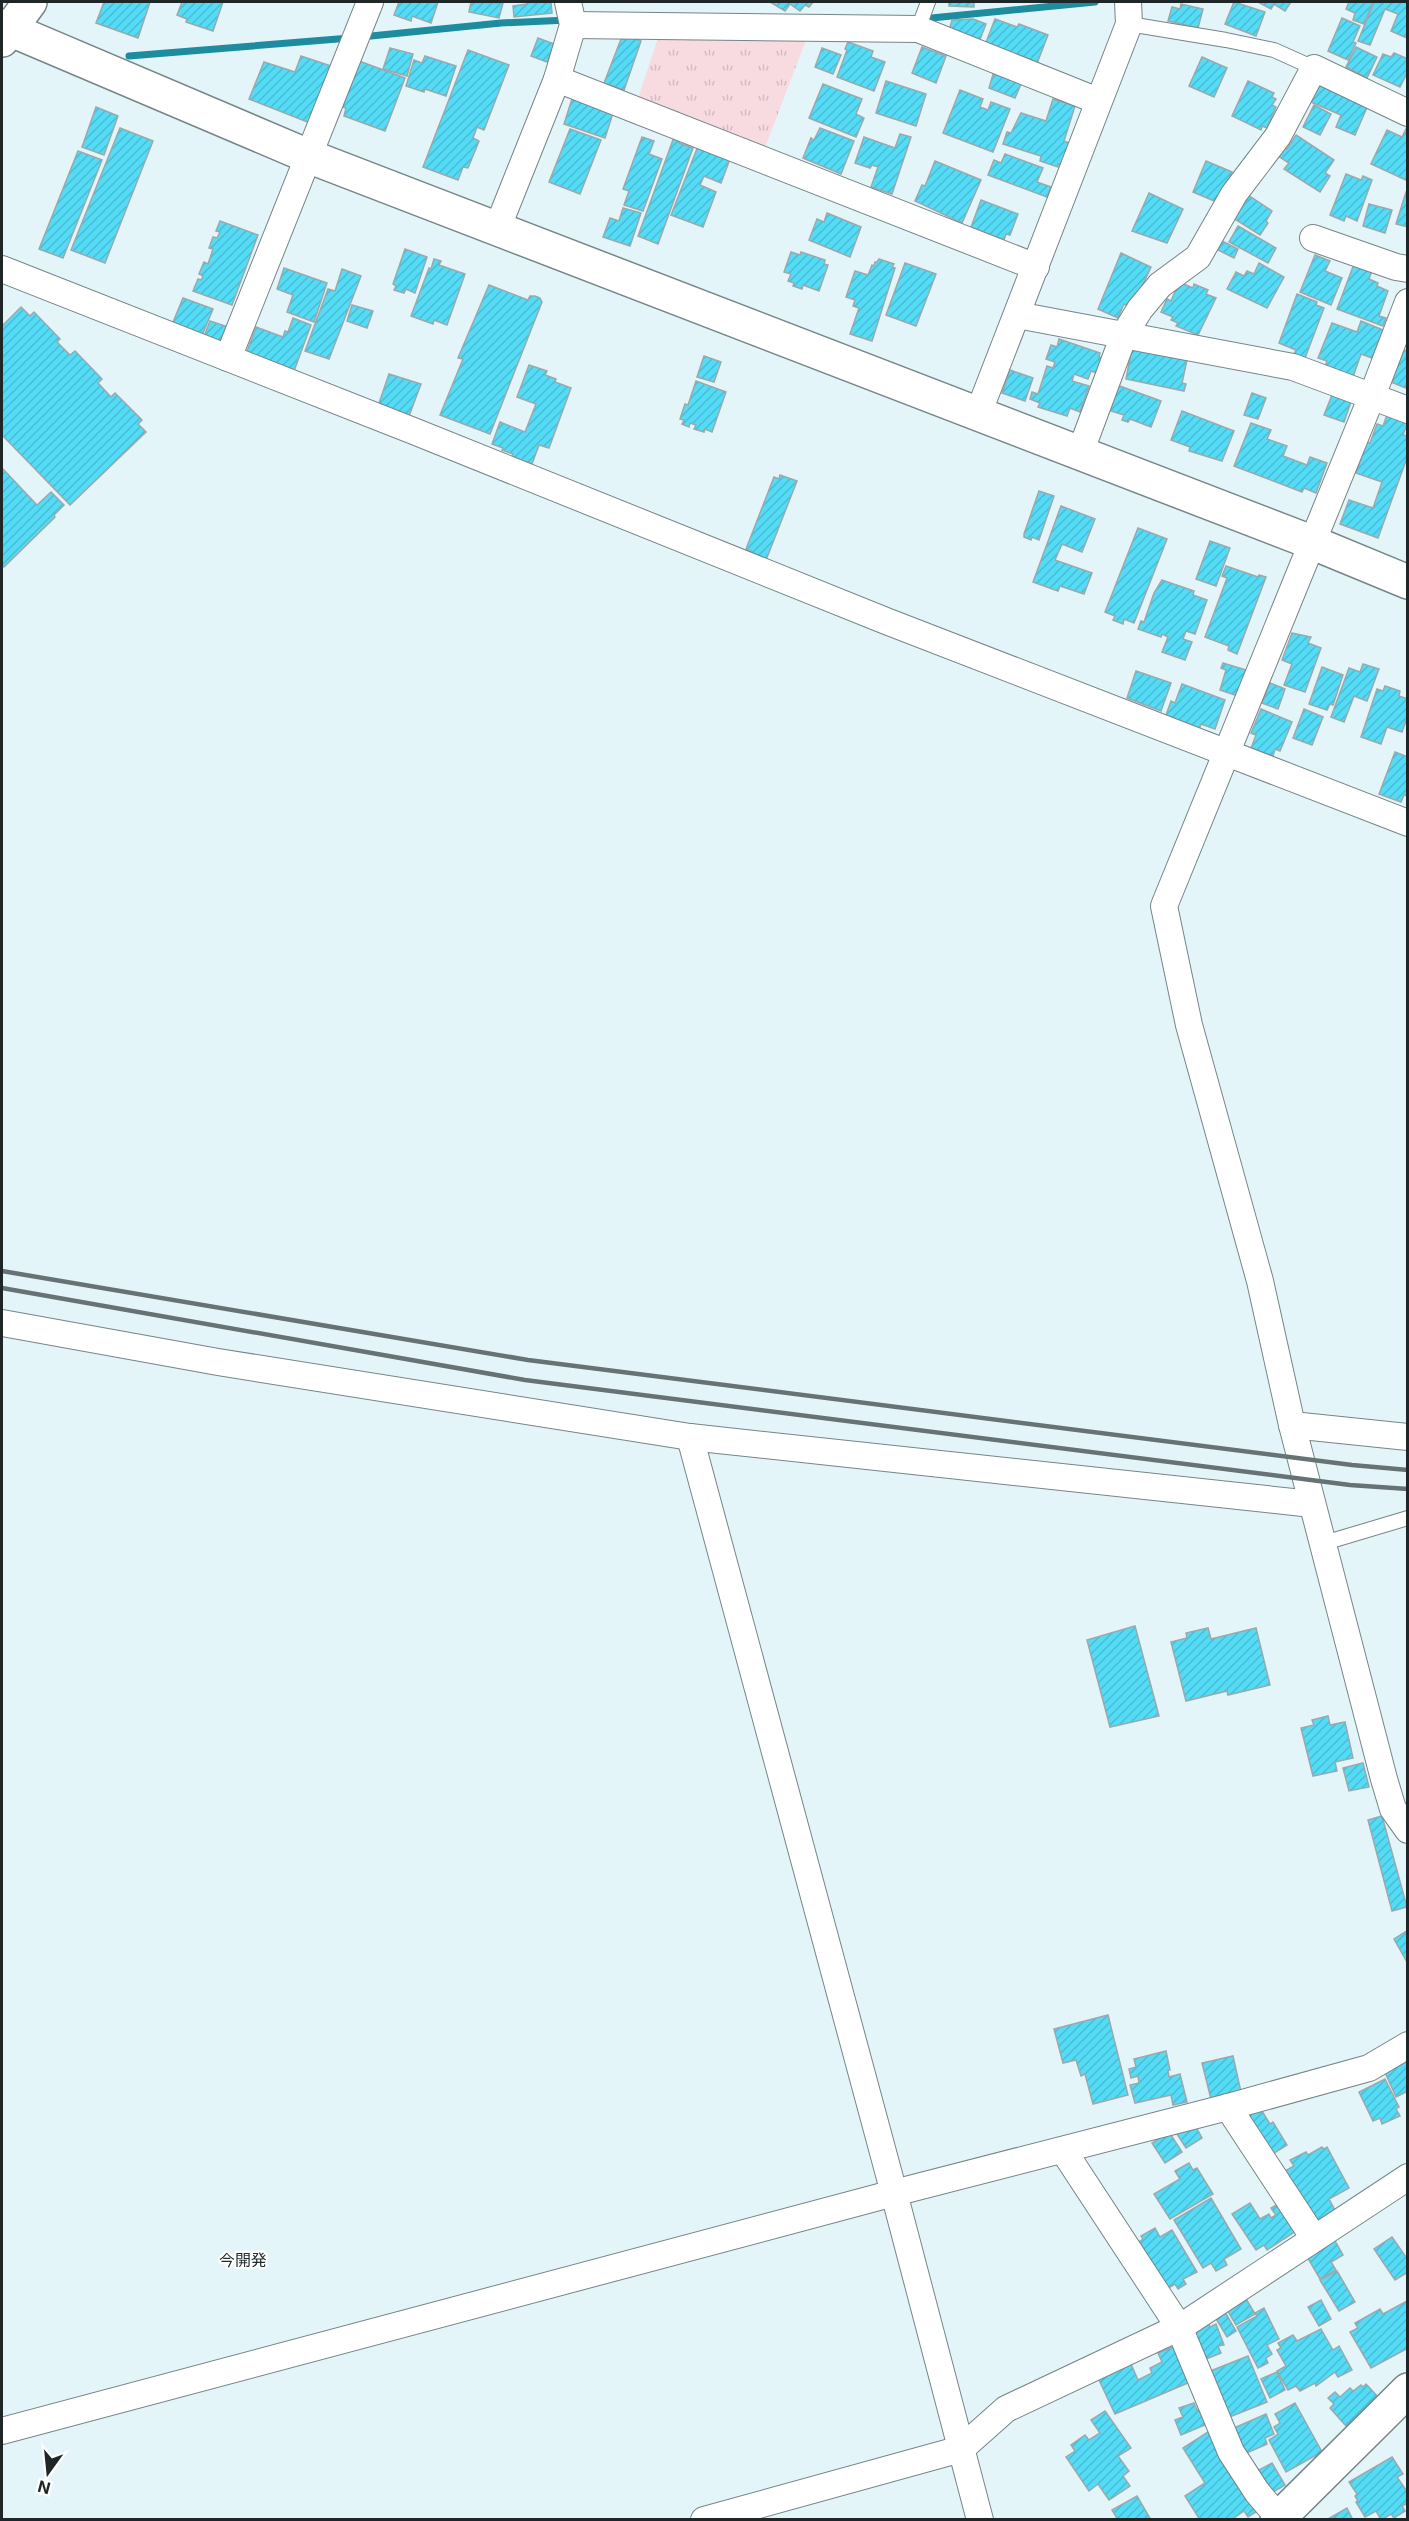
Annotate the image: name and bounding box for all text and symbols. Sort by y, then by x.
district label: 今開発 [219,2250,267,2270]
north arrow [18,2443,78,2503]
text: N [36,2476,53,2499]

